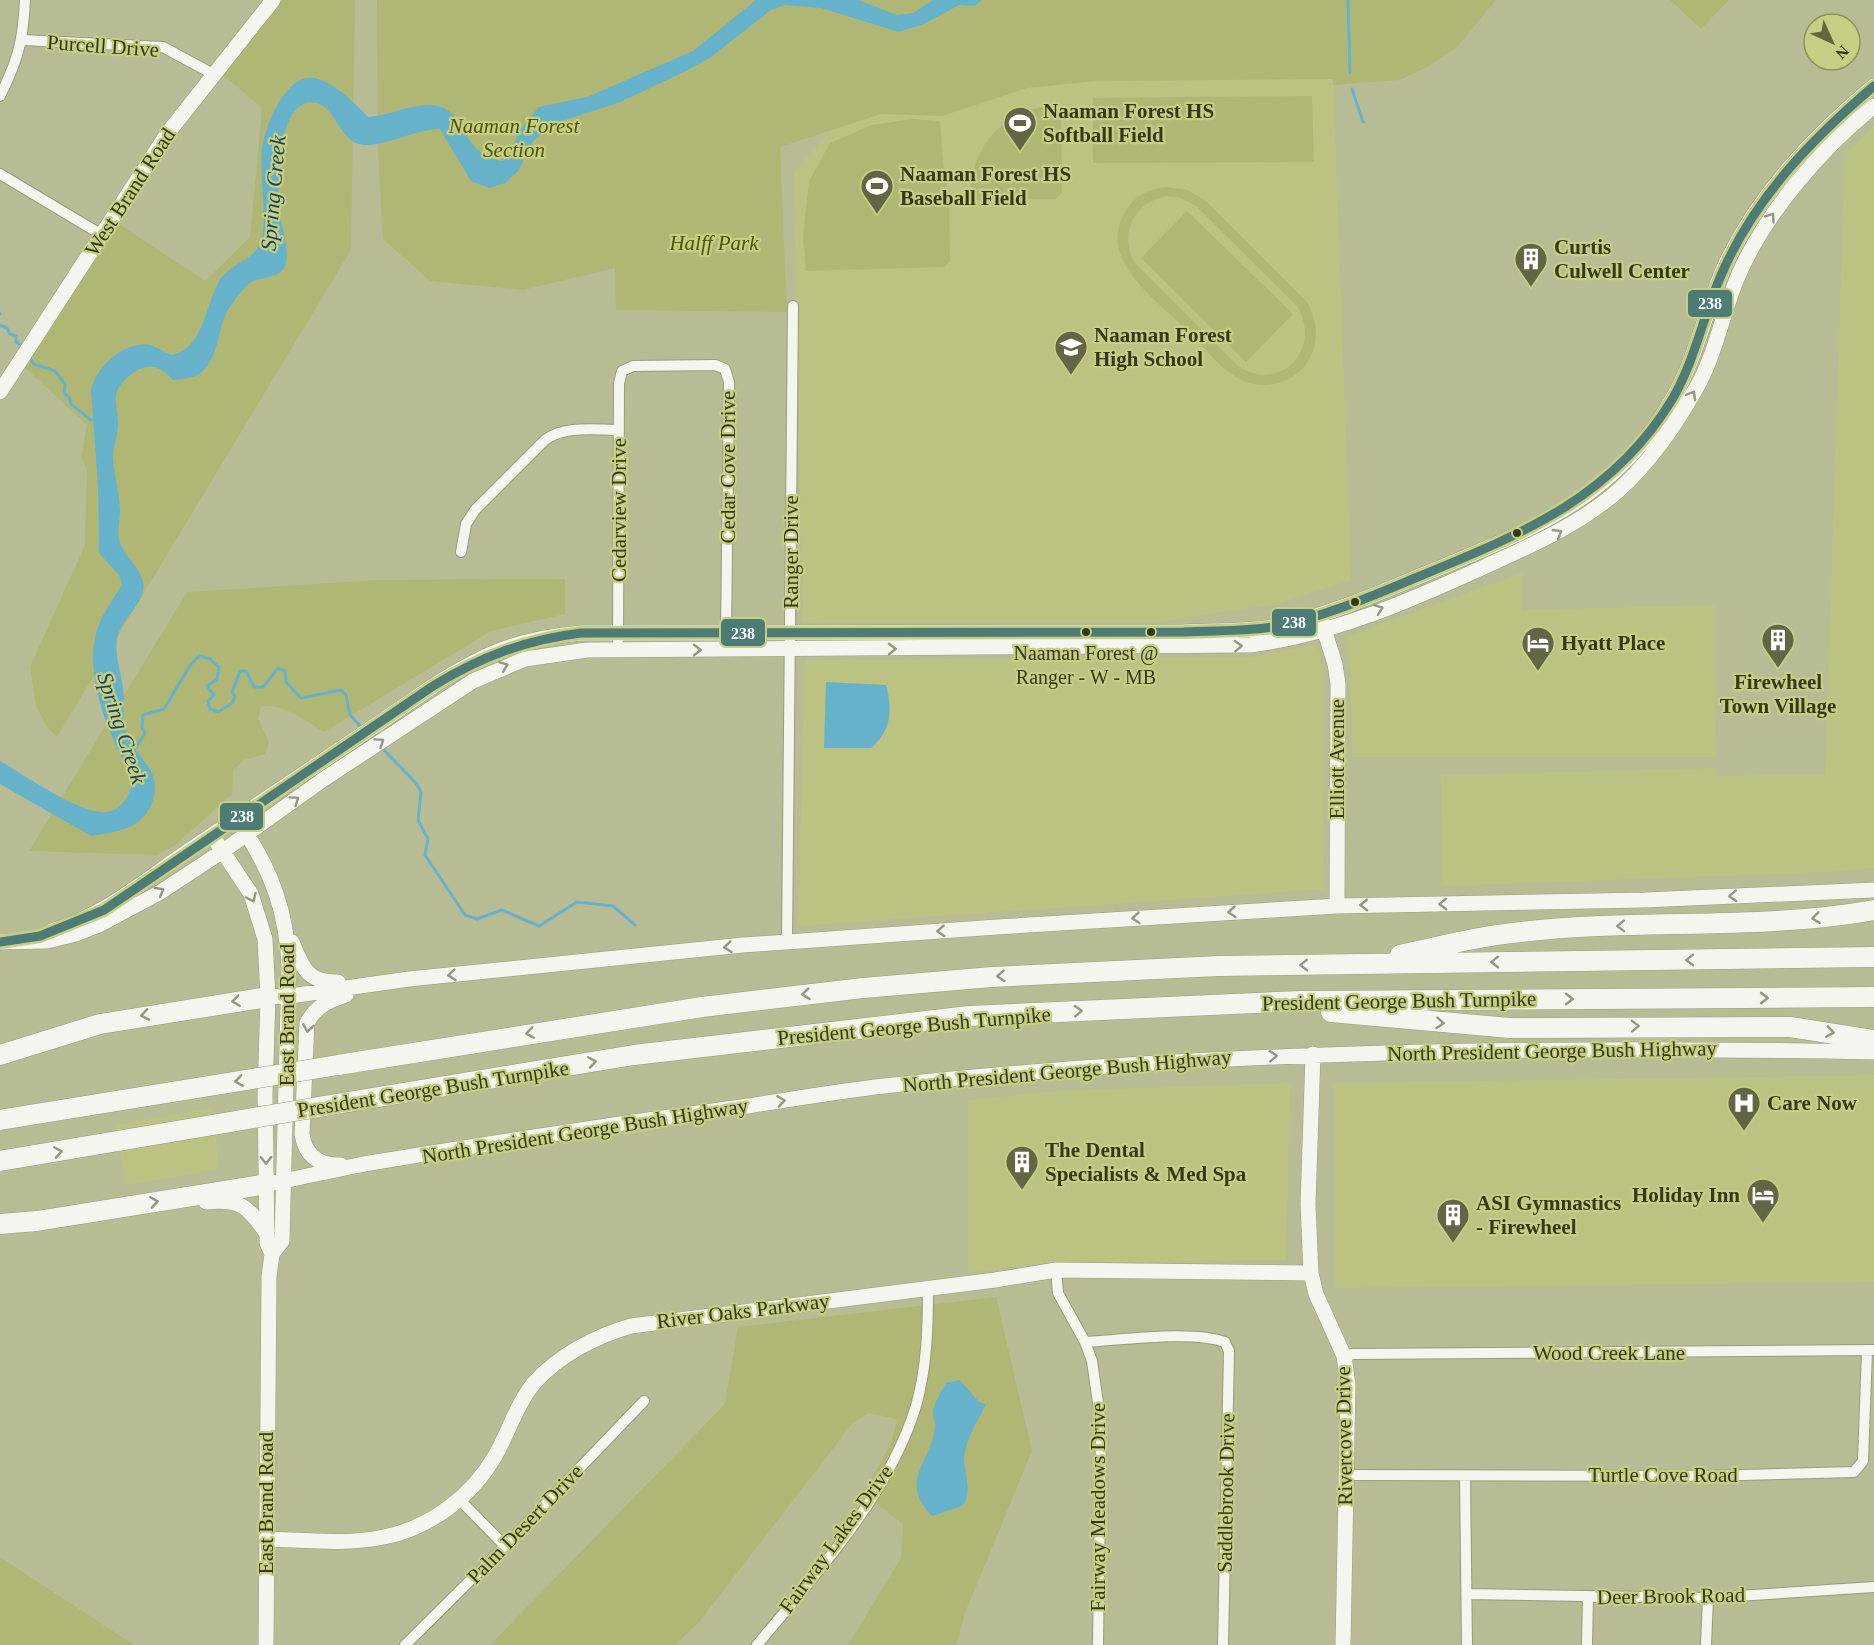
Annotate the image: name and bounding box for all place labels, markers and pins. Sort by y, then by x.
place label: Naaman Forest HS Softball Field [1043,99,1214,147]
sports icon: Naaman Forest HS Softball Field [1002,105,1038,152]
place label: Naaman Forest HS Baseball Field [900,162,1071,210]
sports icon: Naaman Forest HS Baseball Field [859,168,895,215]
place label: Curtis Culwell Center [1554,235,1690,283]
building icon: Curtis Culwell Center [1513,241,1549,288]
place label: Naaman Forest High School [1094,323,1232,371]
school or university icon: Naaman Forest High School [1053,329,1089,376]
unlabelled marker [1511,527,1523,539]
unlabelled marker [1349,596,1361,608]
building icon: Firewheel Town Village [1760,622,1796,669]
hotel icon: Hyatt Place [1520,625,1556,672]
marker: Naaman Forest @ Ranger - W - MB [1080,626,1092,638]
unlabelled marker [1145,626,1157,638]
place label: Hyatt Place [1561,631,1665,655]
place label: Naaman Forest @ Ranger - W - MB [1013,642,1159,689]
place label: Firewheel Town Village [1720,670,1836,718]
hospital icon: Care Now [1726,1085,1762,1132]
place label: Care Now [1767,1091,1858,1115]
place label: The Dental Specialists & Med Spa [1045,1138,1247,1186]
building icon: The Dental Specialists & Med Spa [1004,1144,1040,1191]
hotel icon: Holiday Inn [1745,1177,1781,1224]
place label: Holiday Inn [1632,1183,1740,1207]
place label: ASI Gymnastics - Firewheel [1476,1191,1621,1239]
building icon: ASI Gymnastics - Firewheel [1435,1197,1471,1244]

